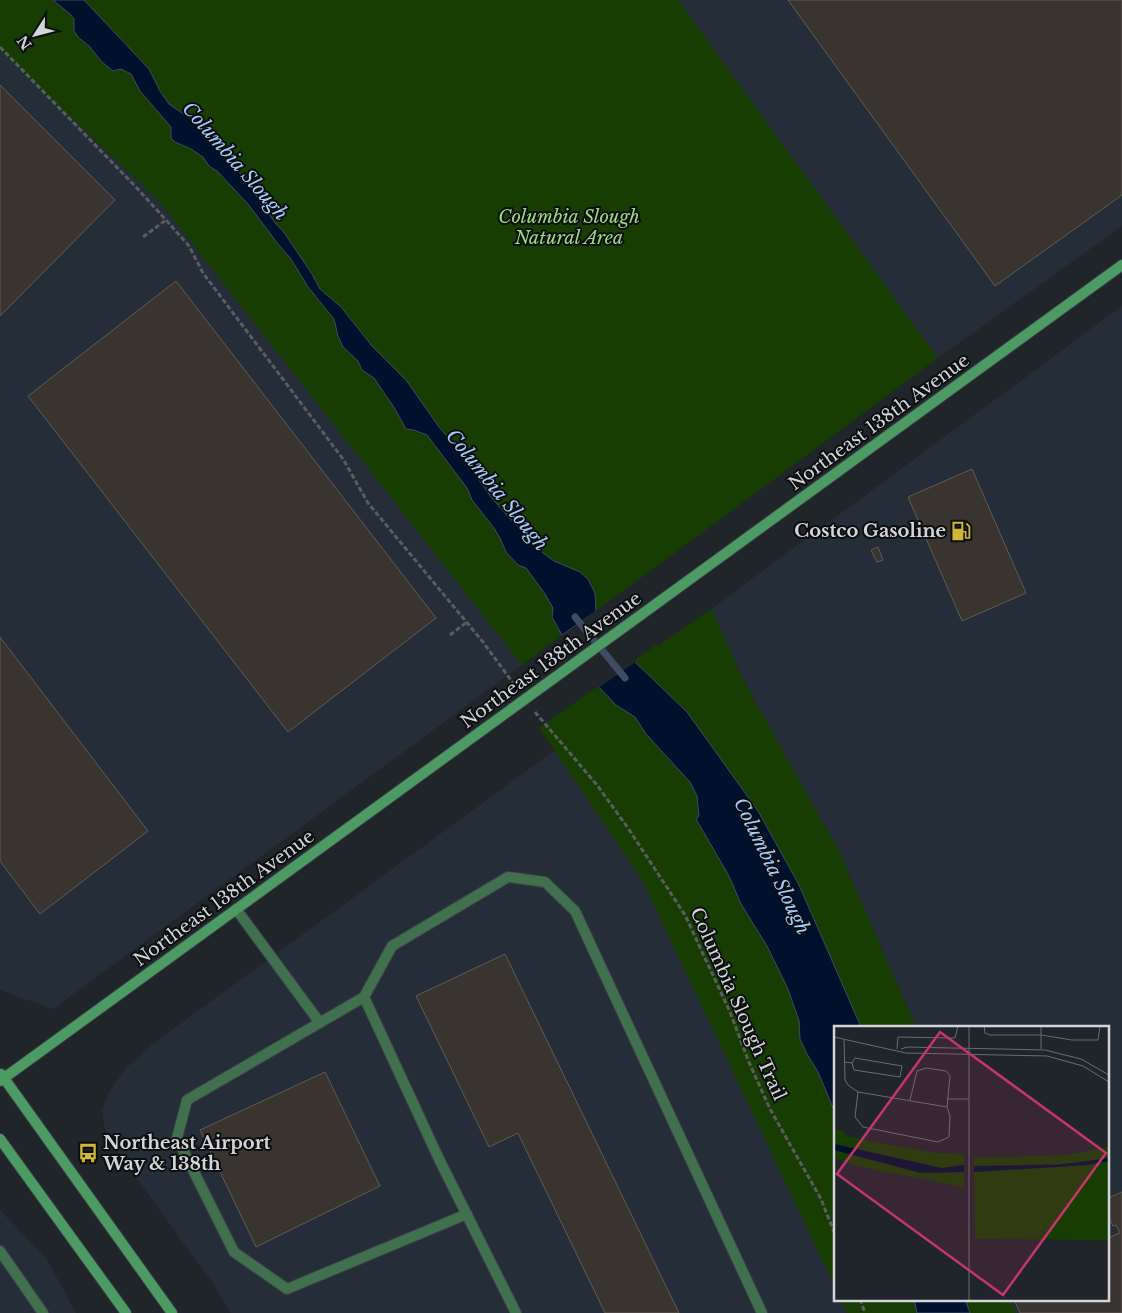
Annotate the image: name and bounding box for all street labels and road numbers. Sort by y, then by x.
street label: Northeast 138th Avenue [784,349,974,495]
street label: Northeast 138th Avenue [456,587,646,733]
street label: Northeast 138th Avenue [129,825,319,971]
street label: Columbia Slough Trail [685,904,791,1104]

